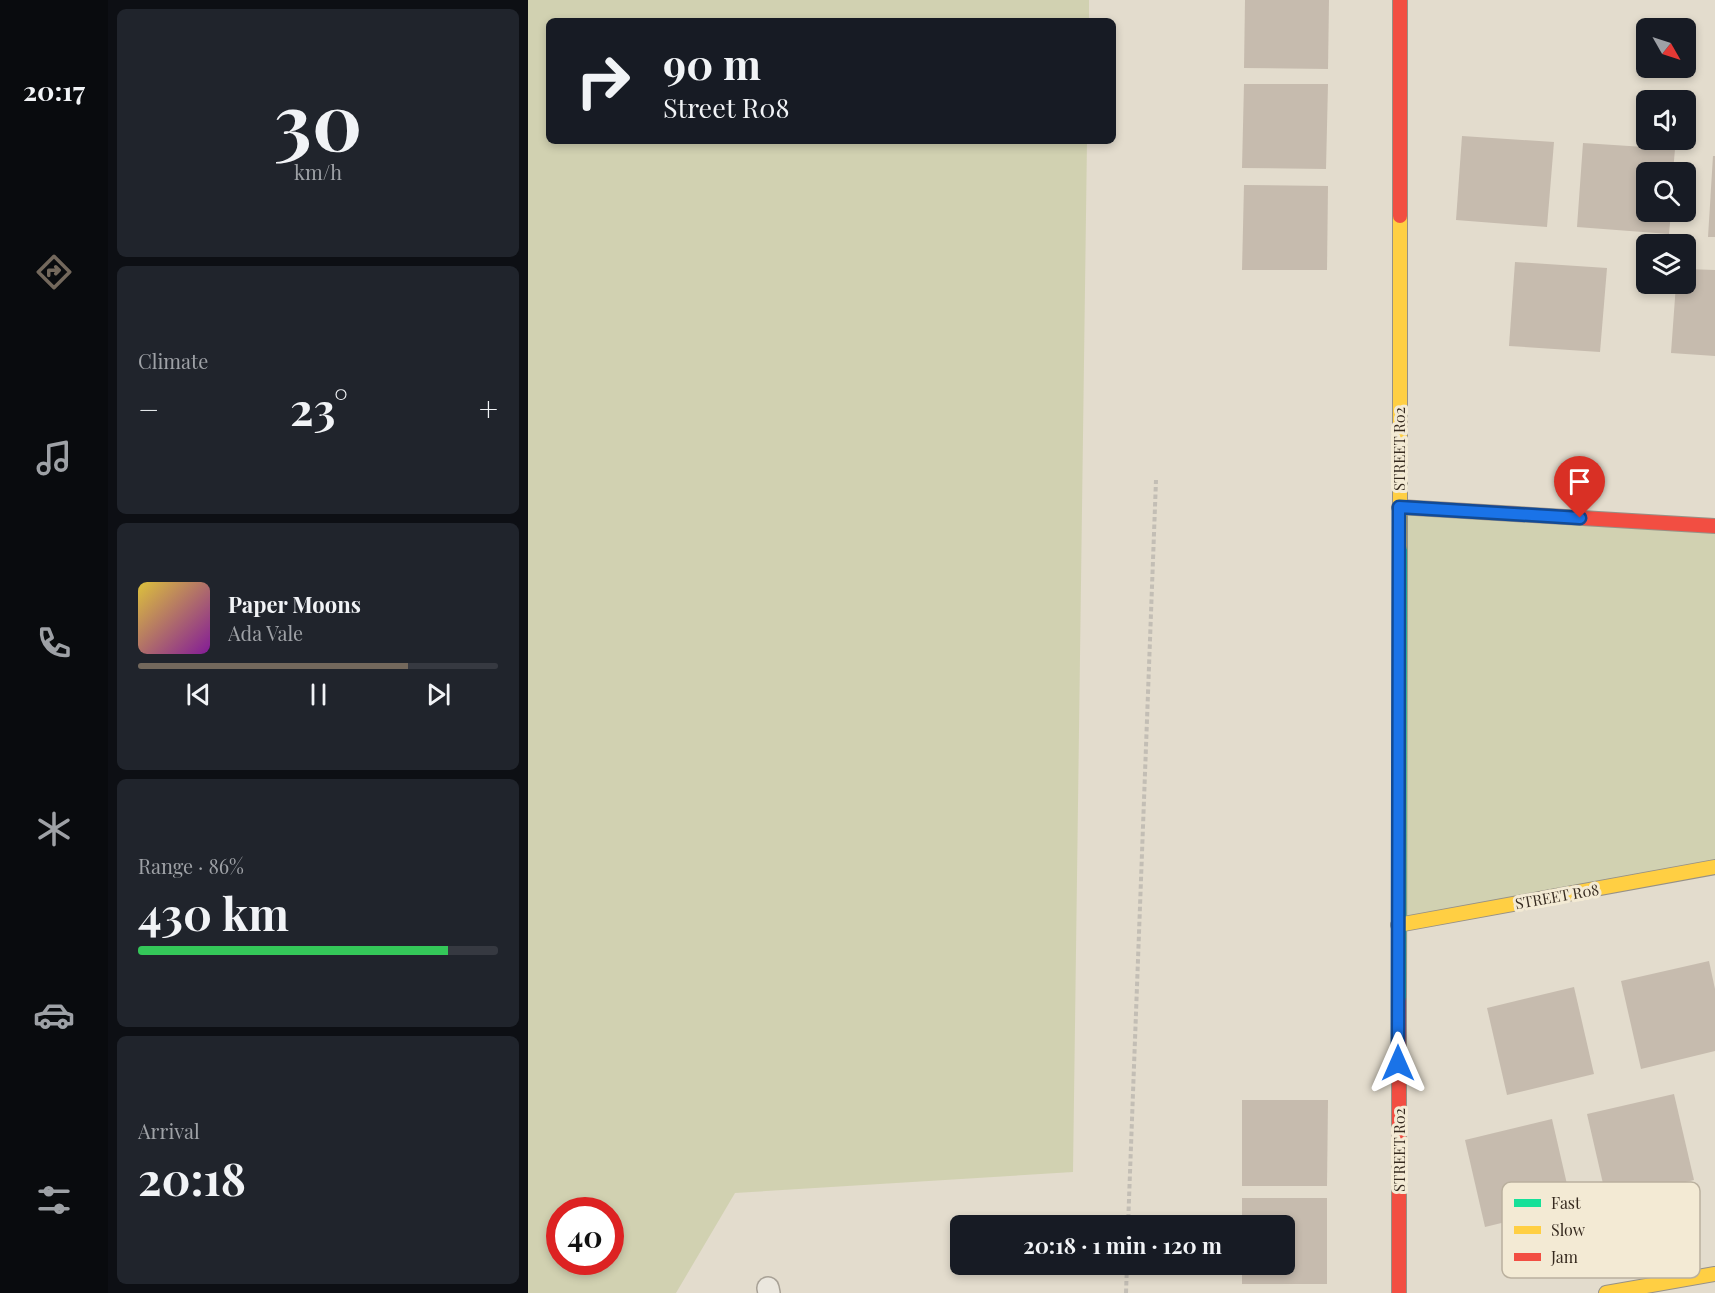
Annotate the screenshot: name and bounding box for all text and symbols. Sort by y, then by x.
north arrow [1636,18,1696,78]
map controls [1636,18,1696,294]
text: 90 m [663,35,761,91]
icon: right [564,42,642,120]
text: 30 [274,67,362,171]
text: 20:17 [23,72,85,108]
text: Street R08 [663,89,790,125]
button: sound [1636,90,1696,150]
text: km/h [294,158,342,185]
button: search [1636,162,1696,222]
button: layers [1636,234,1696,294]
icon: directions [33,251,75,293]
text: Climate [138,347,208,374]
text: 23° [290,377,348,437]
text: − [138,386,159,430]
text: + [479,386,498,430]
street label: STREET R02 [1389,407,1409,491]
icon: music [33,437,75,479]
pin [1554,456,1605,518]
icon: arrive [1563,465,1596,498]
text: Paper Moons [228,589,361,619]
text: Ada Vale [228,619,303,646]
icon: phone [33,622,75,664]
icon: previous [182,678,215,711]
icon: pause [302,678,335,711]
icon: next [422,678,455,711]
icon: climate [33,808,75,850]
text: Range · 86% [138,852,244,879]
street label: STREET R08 [1514,879,1601,913]
text: 430 km [138,882,289,942]
icon: car [33,994,75,1036]
position arrow [1366,1031,1430,1095]
street label: STREET R02 [1389,1108,1409,1192]
text: Arrival [138,1117,200,1144]
text: 20:18 [138,1147,246,1207]
icon: filters [33,1179,75,1221]
legend [1502,1182,1700,1278]
text: Fast [1551,1192,1581,1213]
speed limit sign: 40 [546,1197,624,1275]
text: Slow [1551,1219,1586,1240]
text: 20:18 · 1 min · 120 m [1023,1230,1222,1260]
text: Jam [1550,1246,1578,1267]

